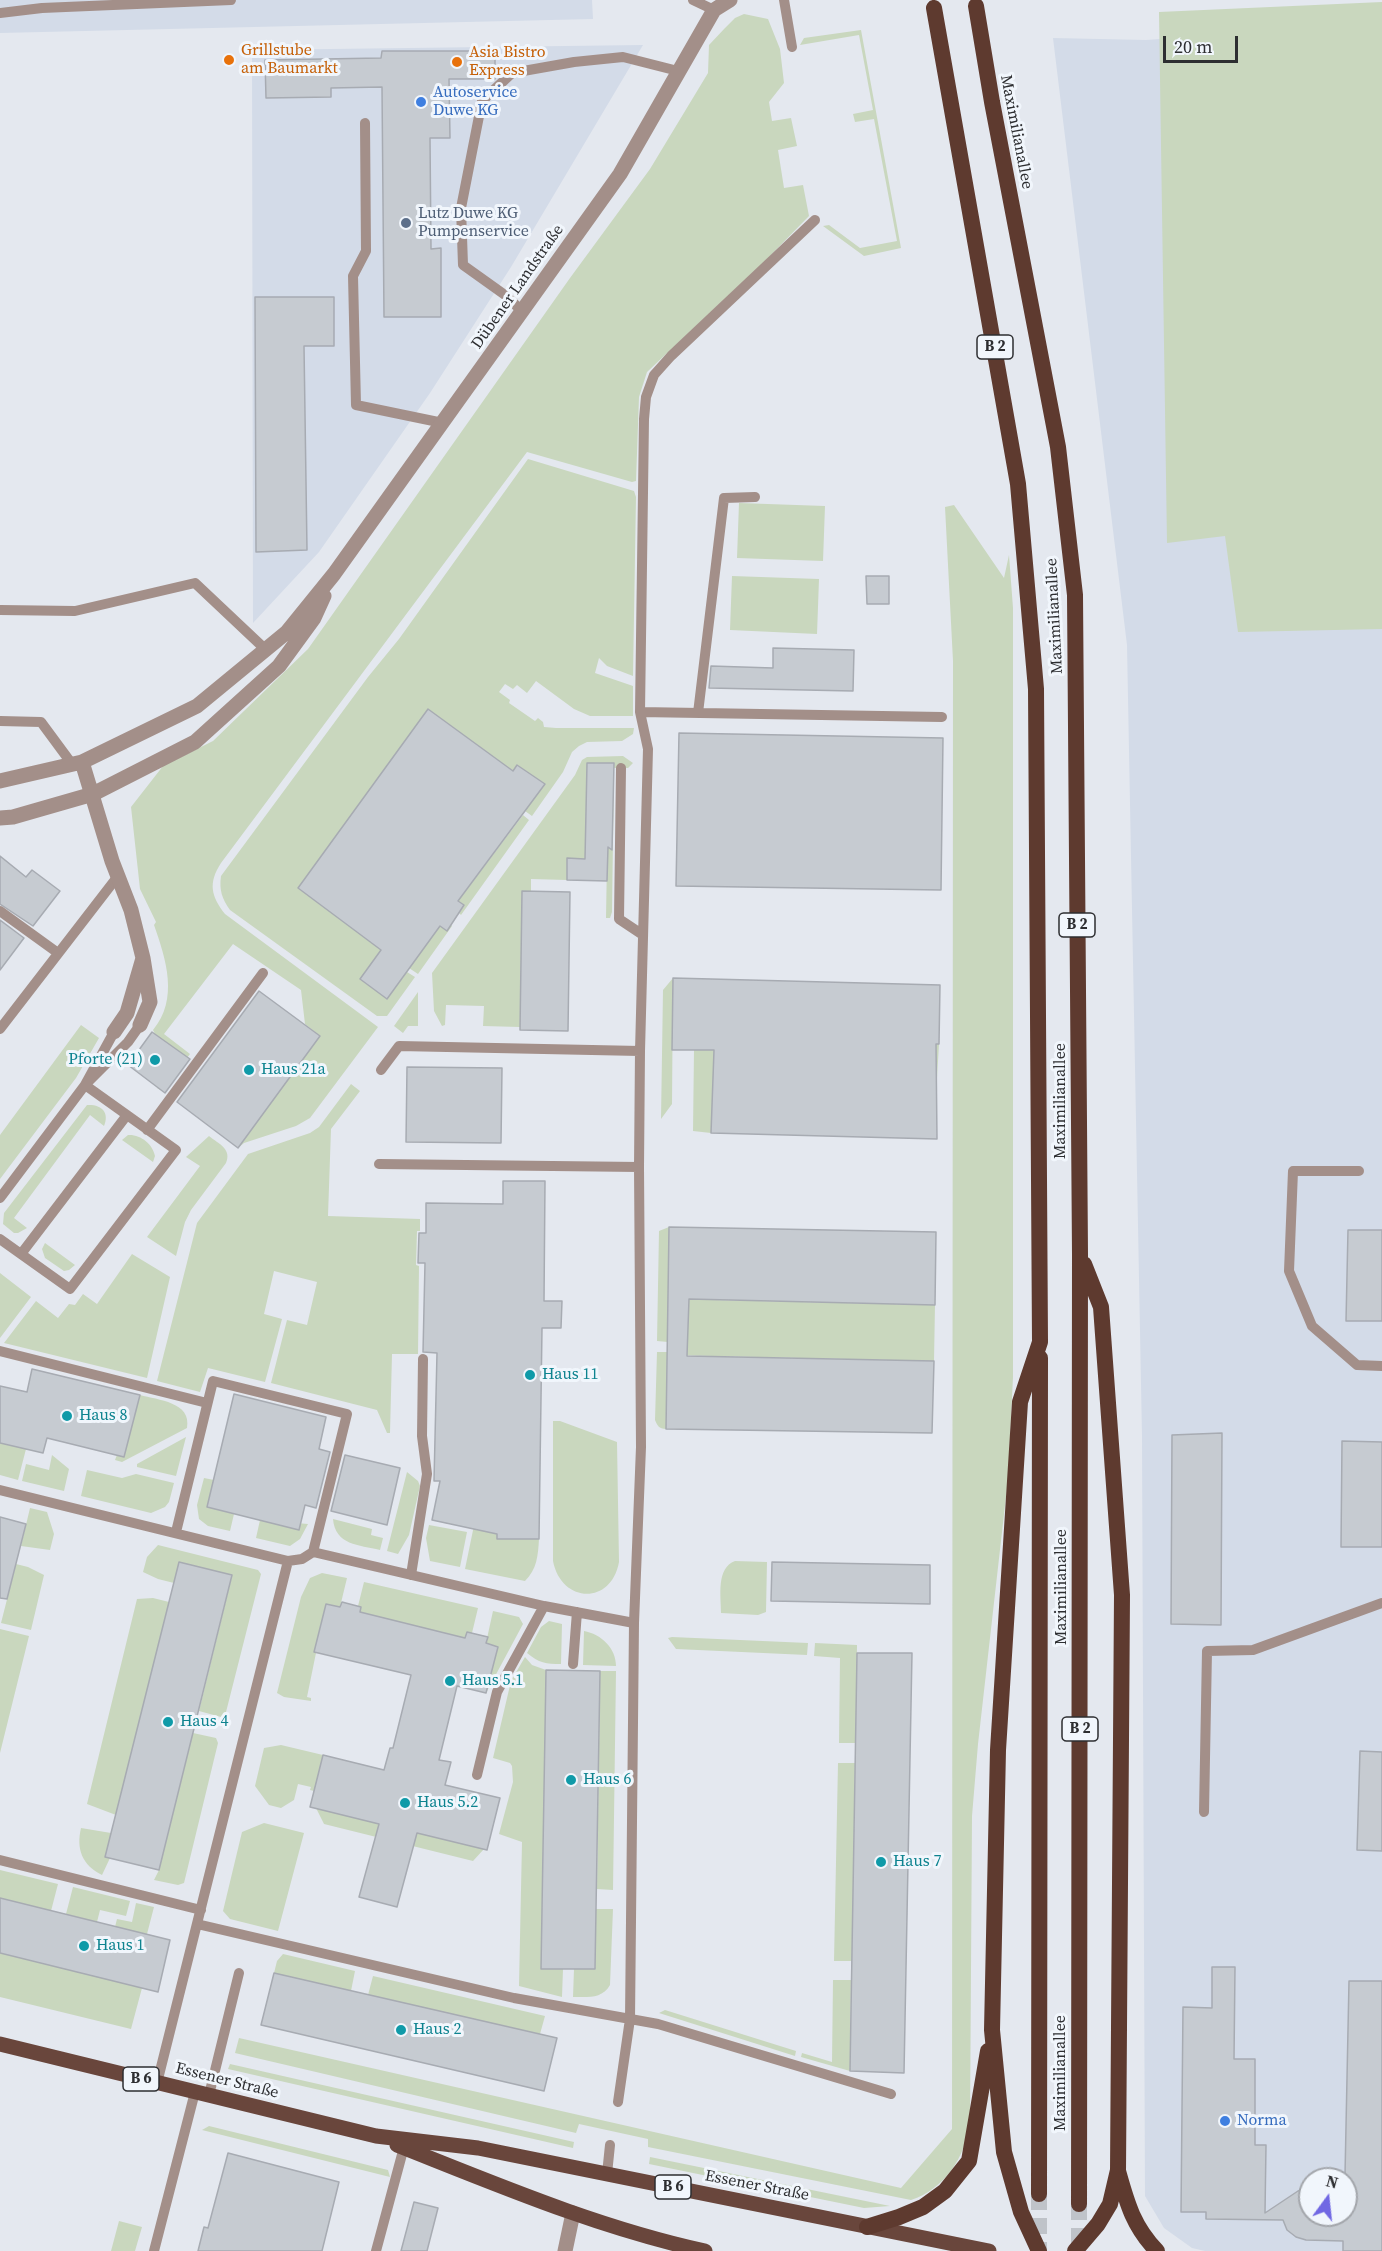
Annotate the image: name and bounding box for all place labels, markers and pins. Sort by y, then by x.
place label: Grillstube am Baumarkt [241,41,338,79]
place label: Asia Bistro Express [469,43,546,81]
marker: Grillstube am Baumarkt [222,53,236,67]
marker: Asia Bistro Express [450,55,464,69]
place label: Autoservice Duwe KG [433,83,517,121]
marker: Autoservice Duwe KG [414,95,428,109]
place label: Lutz Duwe KG Pumpenservice [418,204,529,242]
marker: Lutz Duwe KG Pumpenservice [399,216,413,230]
place label: Pforte (21) [68,1050,143,1070]
marker: Pforte (21) [148,1053,162,1067]
place label: Haus 21a [261,1060,326,1080]
marker: Haus 21a [242,1063,256,1077]
place label: Haus 11 [542,1365,598,1385]
marker: Haus 11 [523,1368,537,1382]
place label: Haus 8 [79,1406,127,1426]
marker: Haus 8 [60,1409,74,1423]
place label: Haus 5.1 [462,1671,523,1691]
marker: Haus 5.1 [443,1674,457,1688]
place label: Haus 4 [180,1712,228,1732]
marker: Haus 4 [161,1715,175,1729]
place label: Haus 6 [583,1770,631,1790]
marker: Haus 6 [564,1773,578,1787]
place label: Haus 5.2 [417,1793,478,1813]
marker: Haus 5.2 [398,1796,412,1810]
place label: Haus 7 [893,1852,941,1872]
marker: Haus 7 [874,1855,888,1869]
place label: Haus 1 [96,1936,144,1956]
marker: Haus 1 [77,1939,91,1953]
place label: Haus 2 [413,2020,461,2040]
marker: Haus 2 [394,2023,408,2037]
place label: Norma [1237,2111,1287,2131]
marker: Norma [1218,2114,1232,2128]

